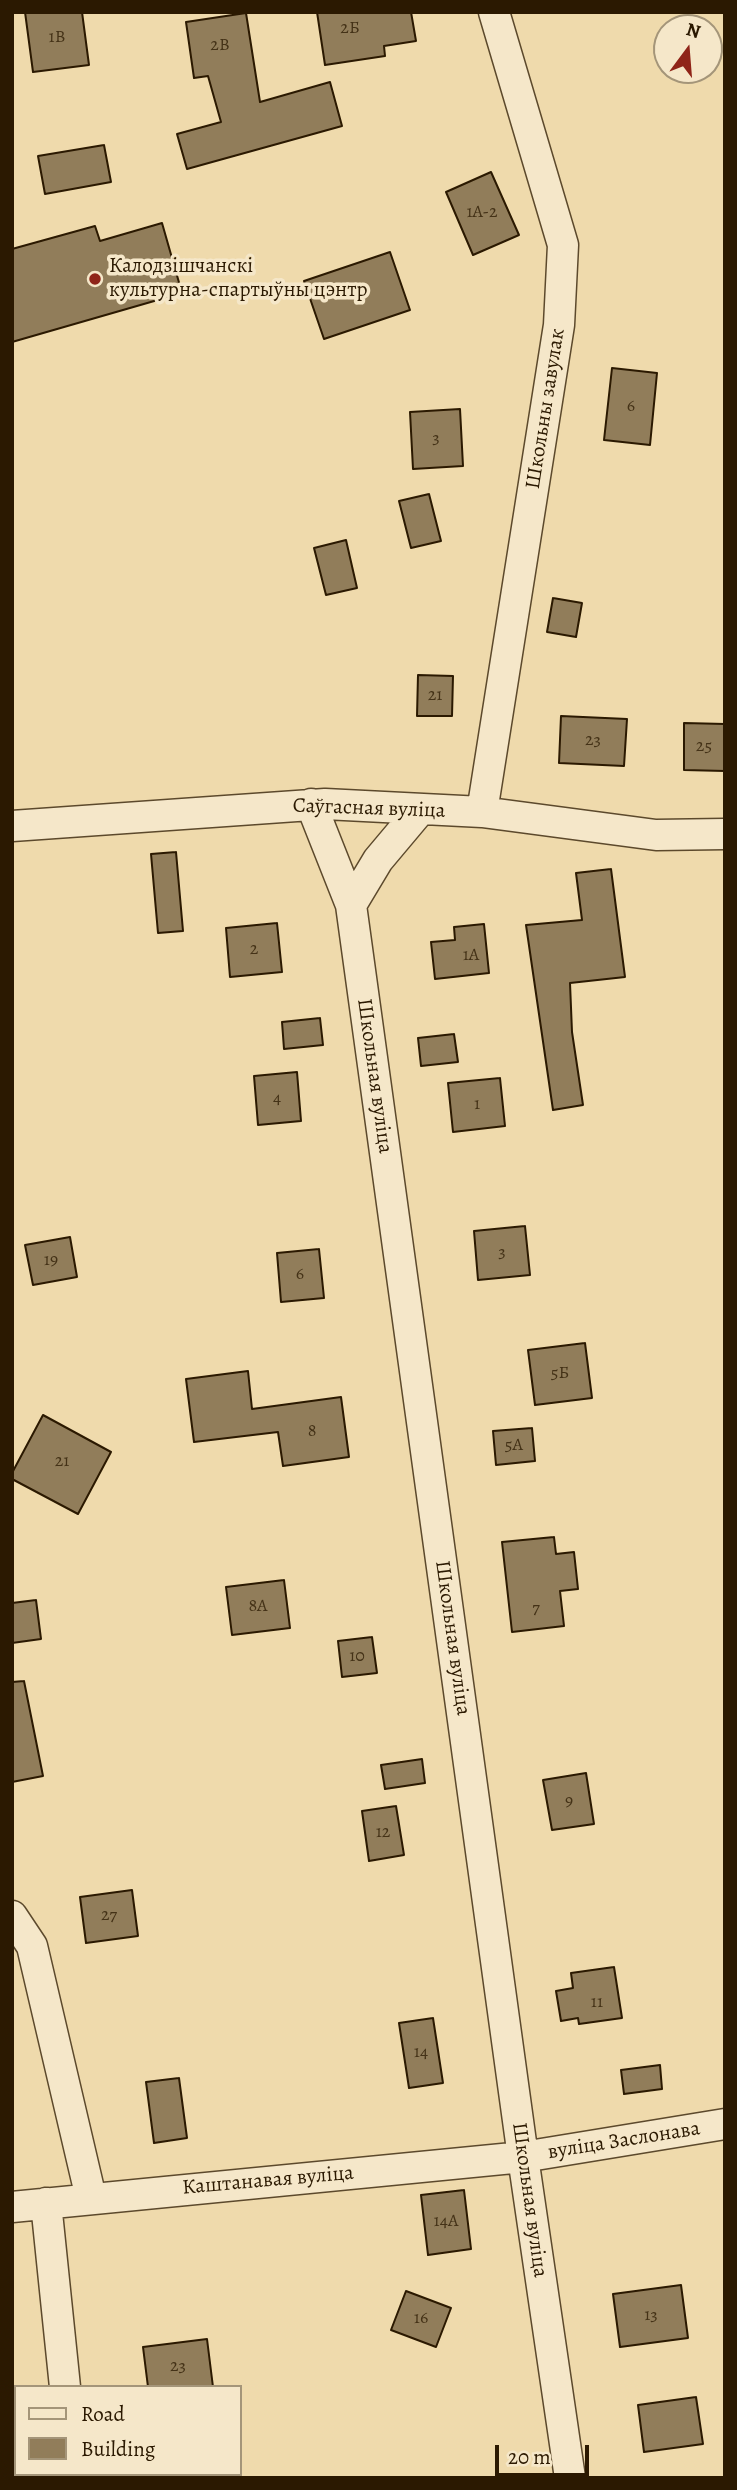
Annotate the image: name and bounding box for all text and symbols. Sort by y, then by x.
north arrow [653,14,723,84]
text: N [683,16,703,45]
house number: 2Б [340,18,360,40]
house number: 1В [49,27,65,49]
house number: 2В [210,35,230,57]
house number: 1А-2 [466,202,498,224]
place label: Калодзішчанскі культурна-спартыўны цэнтр [109,254,368,304]
marker: Калодзішчанскі культурна-спартыўны цэнтр [87,271,103,287]
street label: Школьны завулак [521,327,571,491]
house number: 6 [627,396,635,418]
house number: 3 [432,428,440,450]
house number: 21 [428,685,442,707]
house number: 23 [585,730,601,752]
house number: 25 [696,736,712,758]
street label: Саўгасная вуліца [292,794,446,824]
house number: 2 [250,939,258,961]
house number: 1А [463,945,479,967]
street label: Школьная вуліца [351,997,397,1155]
house number: 4 [273,1088,281,1110]
house number: 1 [474,1094,480,1116]
house number: 3 [498,1242,506,1264]
house number: 19 [44,1250,58,1272]
house number: 6 [296,1264,304,1286]
house number: 5Б [551,1363,569,1385]
house number: 8 [308,1421,316,1443]
house number: 5А [505,1435,523,1457]
house number: 21 [55,1451,69,1473]
street label: Школьная вуліца [429,1559,475,1717]
house number: 8А [248,1596,268,1618]
house number: 7 [532,1598,540,1620]
house number: 10 [349,1646,365,1668]
house number: 9 [565,1791,573,1813]
house number: 12 [376,1822,390,1844]
house number: 27 [101,1905,117,1927]
house number: 11 [591,1992,603,2014]
house number: 14 [414,2042,428,2064]
street label: вуліца Заслонава [546,2117,702,2165]
street label: Школьная вуліца [506,2121,552,2279]
street label: Каштанавая вуліца [181,2161,355,2201]
house number: 14А [434,2211,458,2233]
house number: 13 [644,2305,658,2327]
house number: 16 [414,2308,428,2330]
house number: 23 [170,2356,186,2378]
legend [14,2385,242,2476]
text: Road [81,2400,125,2428]
scale bar [499,2430,594,2474]
text: Building [81,2435,155,2463]
text: 20 m [508,2443,551,2471]

